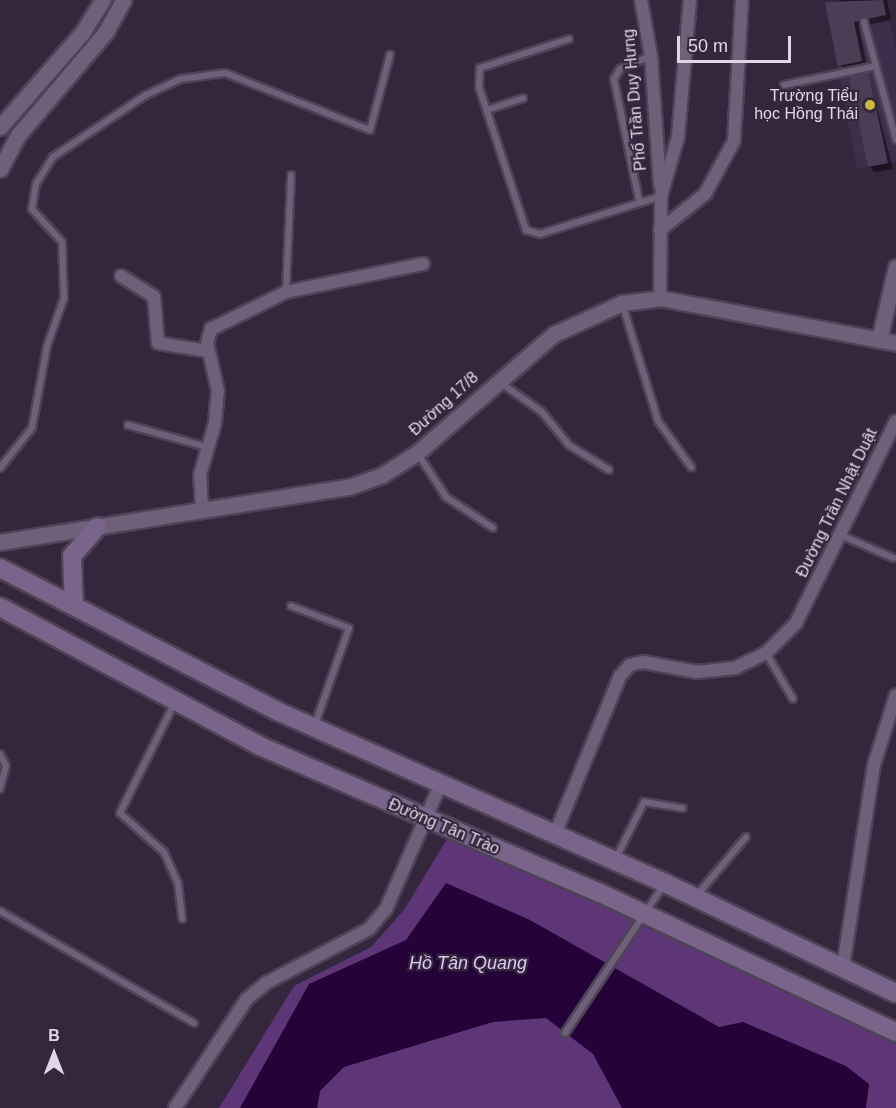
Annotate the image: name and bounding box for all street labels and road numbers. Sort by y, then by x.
street label: Phố Trần Duy Hưng [619,28,651,172]
street label: Đường 17/8 [406,368,482,440]
street label: Đường Trần Nhật Duật [792,425,882,581]
street label: Đường Tân Trào [385,795,503,859]

